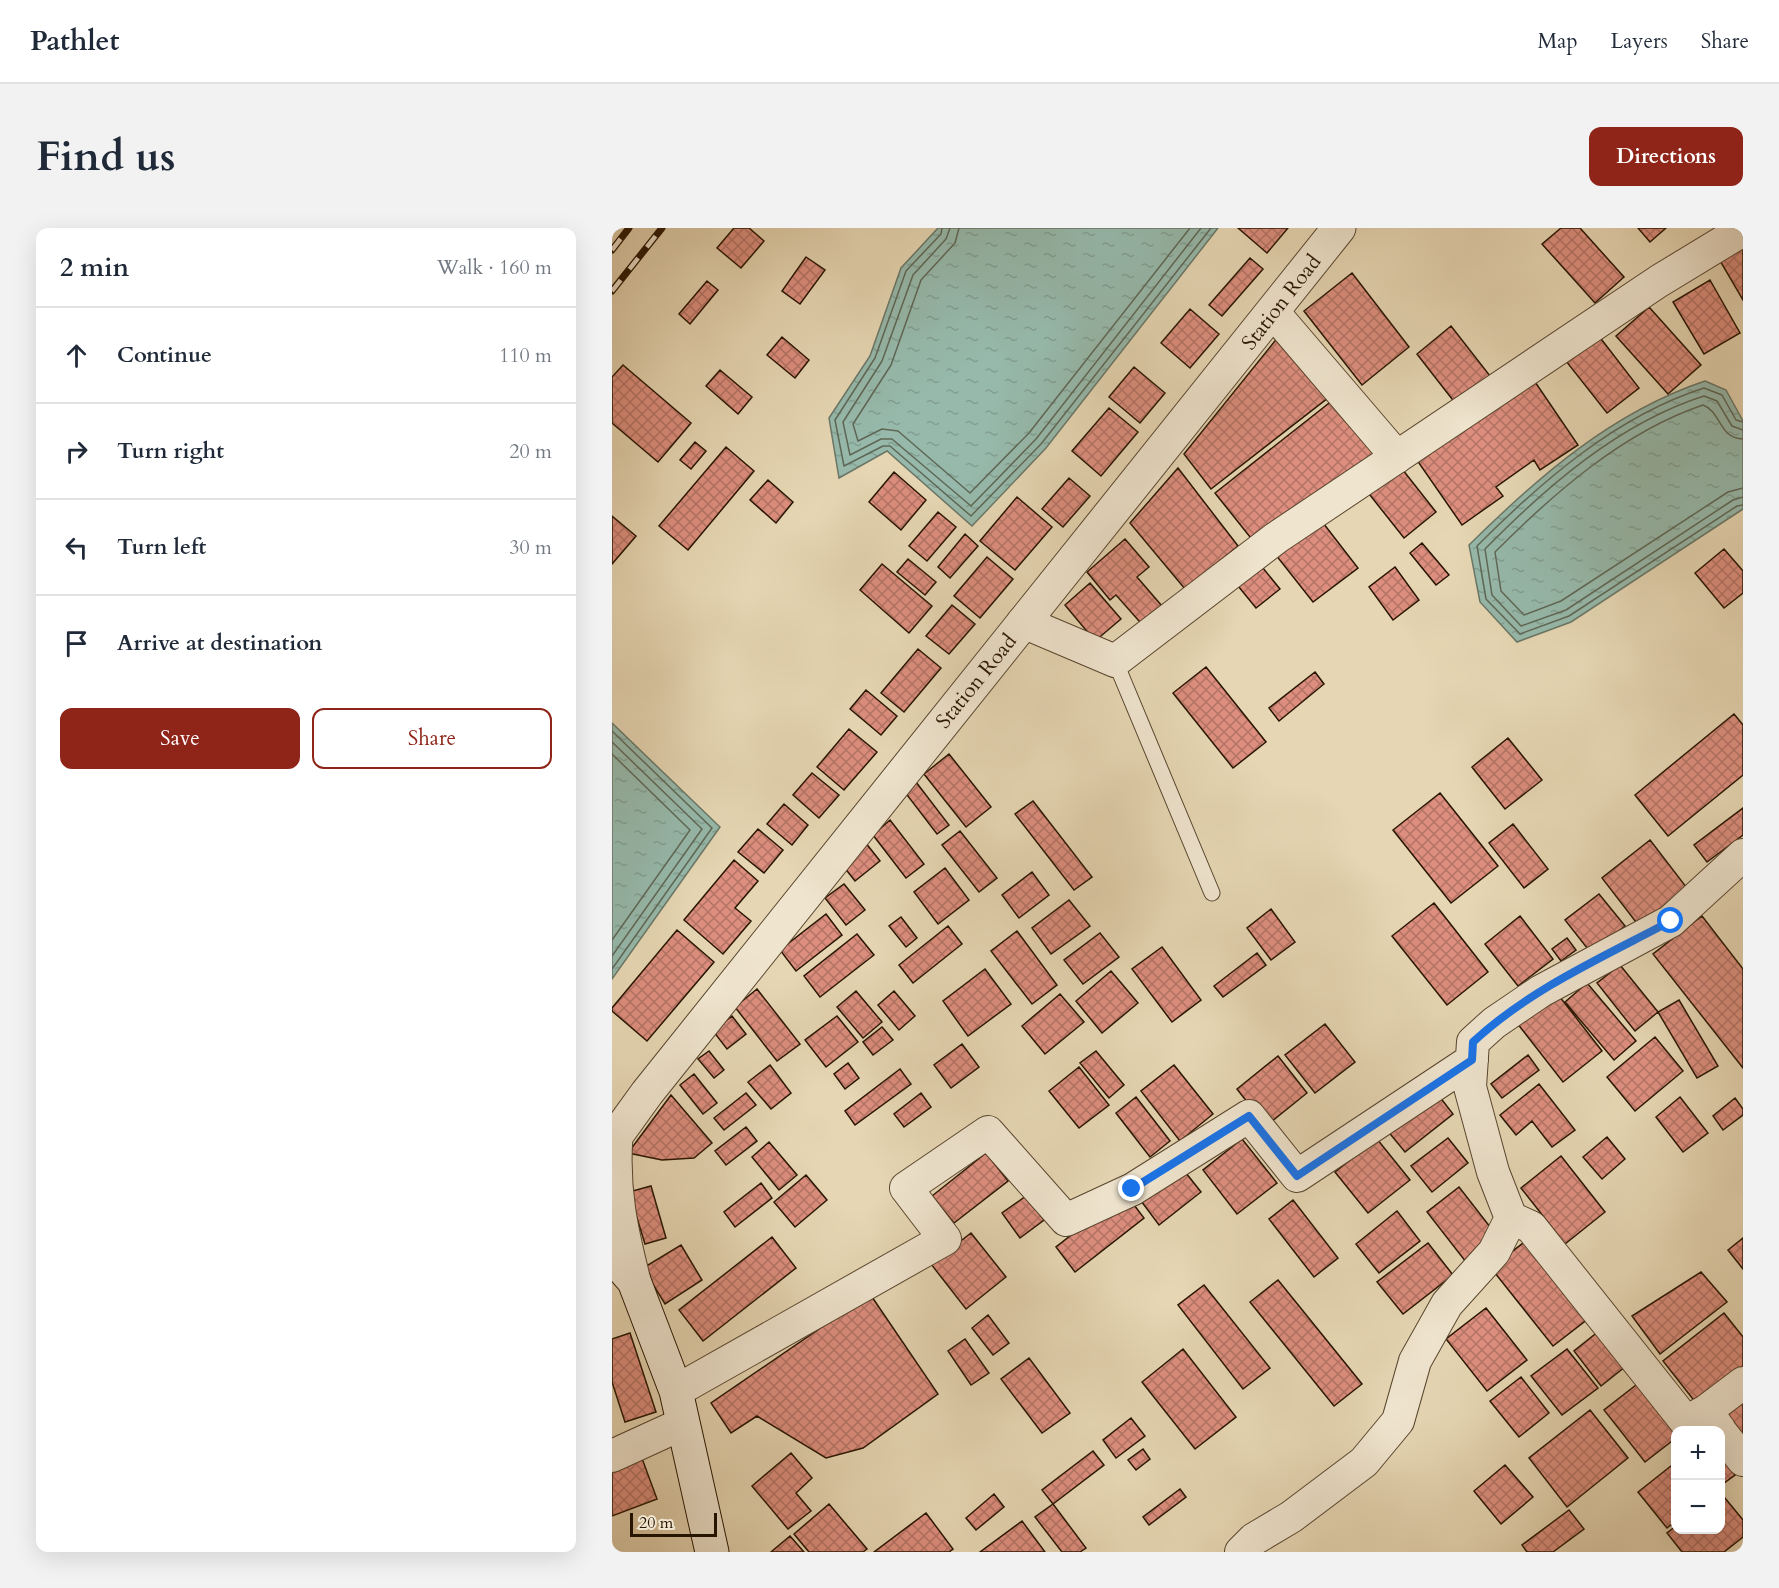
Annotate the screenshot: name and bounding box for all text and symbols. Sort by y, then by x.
text: Pathlet [30,22,119,60]
text: Map [1538,27,1578,56]
text: Layers [1611,27,1668,56]
text: Share [1701,27,1749,56]
button: Directions [1589,127,1743,186]
text: Find us [36,128,176,185]
street label: Station Road [1235,249,1328,356]
text: 2 min [60,250,129,285]
text: Walk · 160 m [437,254,552,281]
icon: ahead [60,339,93,372]
text: Continue [117,340,212,370]
text: 110 m [499,342,552,369]
icon: right [60,435,93,468]
text: Turn right [117,436,224,466]
text: 20 m [509,438,552,465]
icon: left [60,531,93,564]
text: Turn left [117,532,206,562]
text: 30 m [509,534,552,561]
icon: arrive [60,627,93,660]
text: Arrive at destination [117,628,322,658]
street label: Station Road [929,628,1023,735]
button: Save [60,708,300,769]
button: Share [312,708,552,769]
route start [1657,907,1683,933]
route end [1118,1175,1144,1201]
map controls [1671,1426,1725,1534]
button: + [1671,1426,1725,1480]
button: − [1671,1480,1725,1534]
scale bar [630,1510,717,1538]
text: 20 m [639,1512,673,1534]

